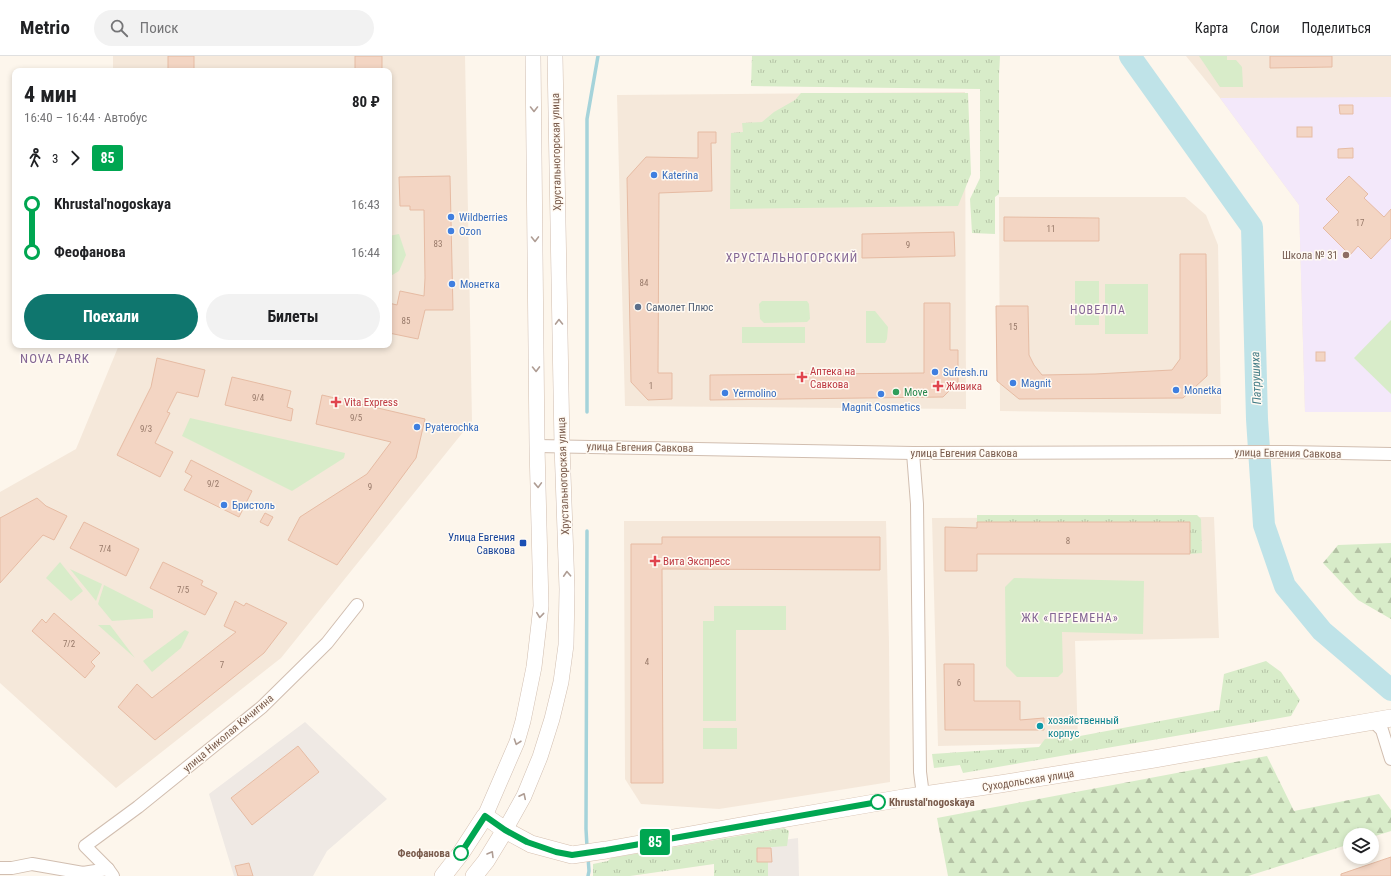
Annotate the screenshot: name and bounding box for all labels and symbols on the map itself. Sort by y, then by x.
street label: Хрустальногорская улица [549,93,564,211]
one-way arrow [530,106,538,112]
place label: Katerina [662,169,698,182]
marker: Katerina [649,170,659,180]
place label: Wildberries [459,211,508,224]
marker: Wildberries [446,212,456,222]
house number: 17 [1356,218,1365,228]
house number: 11 [1047,224,1055,234]
place label: Ozon [459,225,481,238]
marker: Ozon [446,226,456,236]
one-way arrow [531,236,539,242]
house number: 83 [434,239,442,249]
house number: 9 [906,240,910,250]
place label: Школа № 31 [1282,249,1338,262]
district label: ХРУСТАЛЬНОГОРСКИЙ [726,250,858,265]
marker: Школа № 31 [1341,250,1351,260]
place label: Монетка [460,278,500,291]
house number: 84 [640,278,649,288]
marker: Монетка [447,279,457,289]
place label: Самолет Плюс [646,301,713,314]
marker: Самолет Плюс [633,302,643,312]
district label: НОВЕЛЛА [1070,303,1126,317]
house number: 85 [402,316,411,326]
one-way arrow [555,319,563,325]
house number: 15 [1009,322,1018,332]
district label: NOVA PARK [20,351,90,366]
water label: Патрушиха [1248,351,1264,405]
place label: Аптека на Савкова [810,365,855,391]
one-way arrow [532,366,540,372]
place label: Sufresh.ru [943,366,988,379]
marker: Sufresh.ru [930,367,940,377]
marker: Аптека на Савкова [797,372,807,382]
place label: Magnit [1021,377,1051,390]
marker: Magnit [1008,378,1018,388]
place label: Живика [946,380,982,393]
house number: 1 [649,381,653,391]
marker: Живика [933,381,943,391]
place label: Monetka [1184,384,1222,397]
marker: Monetka [1171,385,1181,395]
place label: Move [904,386,928,399]
place label: Yermolino [733,387,777,400]
marker: Move [891,387,901,397]
marker: Yermolino [720,388,730,398]
marker: Magnit Cosmetics [876,389,886,399]
house number: 9/4 [252,393,265,403]
place label: Vita Express [344,396,398,409]
marker: Vita Express [331,397,341,407]
place label: Magnit Cosmetics [842,401,920,414]
house number: 9/5 [350,413,363,423]
street label: Хрустальногорская улица [555,417,572,535]
place label: Pyaterochka [425,421,479,434]
marker: Pyaterochka [412,422,422,432]
house number: 9/3 [140,424,152,434]
street label: улица Евгения Савкова [586,440,694,455]
street label: улица Евгения Савкова [1234,446,1342,461]
street label: улица Евгения Савкова [911,447,1017,460]
house number: 9/2 [207,479,220,489]
house number: 9 [368,482,372,492]
one-way arrow [534,482,542,488]
place label: Бристоль [232,499,275,512]
marker: Бристоль [219,500,229,510]
place label: Улица Евгения Савкова [448,531,515,557]
house number: 8 [1066,536,1070,546]
marker: Улица Евгения Савкова [518,538,528,548]
house number: 7/4 [99,544,112,554]
place label: Вита Экспресс [663,555,730,568]
marker: Вита Экспресс [650,556,660,566]
one-way arrow [562,571,571,577]
house number: 7/5 [177,585,190,595]
district label: ЖК «ПЕРЕМЕНА» [1021,611,1119,625]
one-way arrow [536,612,545,618]
house number: 7/2 [63,639,76,649]
house number: 4 [645,657,650,667]
house number: 7 [220,660,225,670]
house number: 6 [957,678,961,688]
street label: улица Николая Кичигина [180,692,276,775]
place label: хозяйственный корпус [1048,714,1119,740]
marker: хозяйственный корпус [1035,721,1045,731]
one-way arrow [513,739,521,746]
street label: Суходольская улица [981,767,1075,794]
one-way arrow [518,793,526,800]
marker: Khrustal'nogoskaya [870,794,886,810]
place label: Khrustal'nogoskaya [889,796,975,809]
line badge: 85 [637,829,673,855]
marker: Феофанова [453,845,469,861]
place label: Феофанова [398,847,450,860]
one-way arrow [486,851,493,858]

